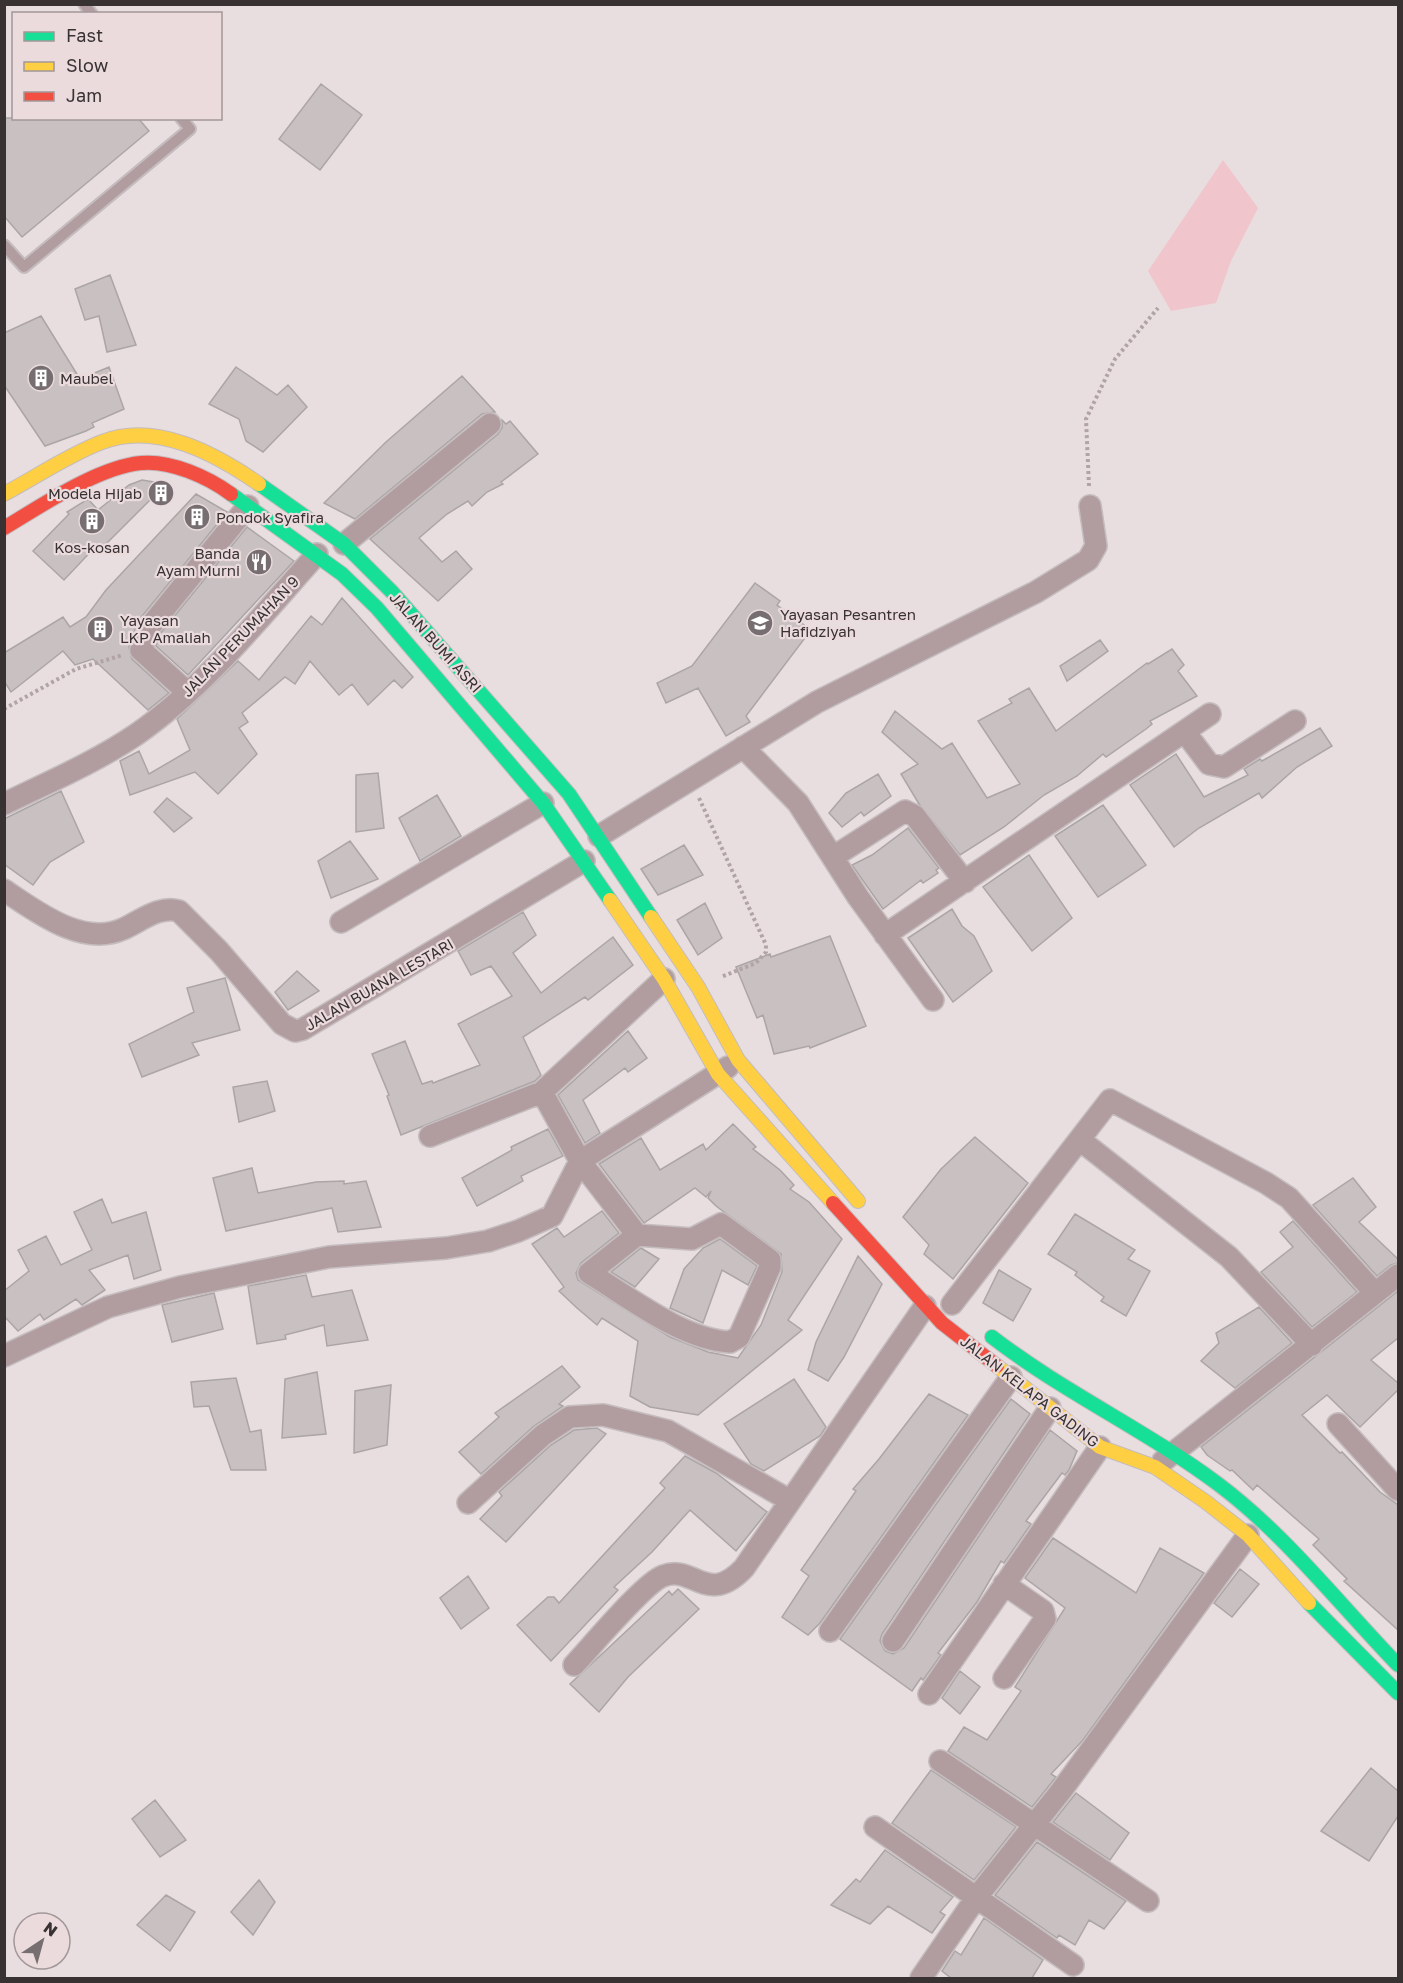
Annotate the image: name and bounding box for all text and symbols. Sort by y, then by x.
legend [12,12,222,120]
text: Fast [66,24,103,46]
text: Slow [66,54,109,76]
text: Jam [66,84,102,106]
building icon: Maubel [26,363,56,393]
place label: Maubel [60,369,113,387]
building icon: Modela Hijab [146,478,176,508]
place label: Modela Hijab [48,484,142,502]
building icon: Pondok Syafira [182,502,212,532]
building icon: Kos-kosan [77,506,107,536]
place label: Pondok Syafira [216,508,324,526]
place label: Kos-kosan [54,538,130,556]
place label: Banda Ayam Murni [156,544,240,579]
restaurant icon: Banda Ayam Murni [244,547,274,577]
street label: JALAN PERUMAHAN 9 [178,572,302,700]
street label: JALAN BUMI ASRI [386,588,486,696]
place label: Yayasan Pesantren Hafidziyah [780,605,916,640]
school or university icon: Yayasan Pesantren Hafidziyah [745,608,775,638]
place label: Yayasan LKP Amaliah [120,611,211,646]
building icon: Yayasan LKP Amaliah [85,614,115,644]
street label: JALAN BUANA LESTARI [302,934,456,1034]
street label: JALAN KELAPA GADING [957,1331,1103,1451]
north arrow [12,1911,72,1971]
text: N [40,1917,62,1941]

